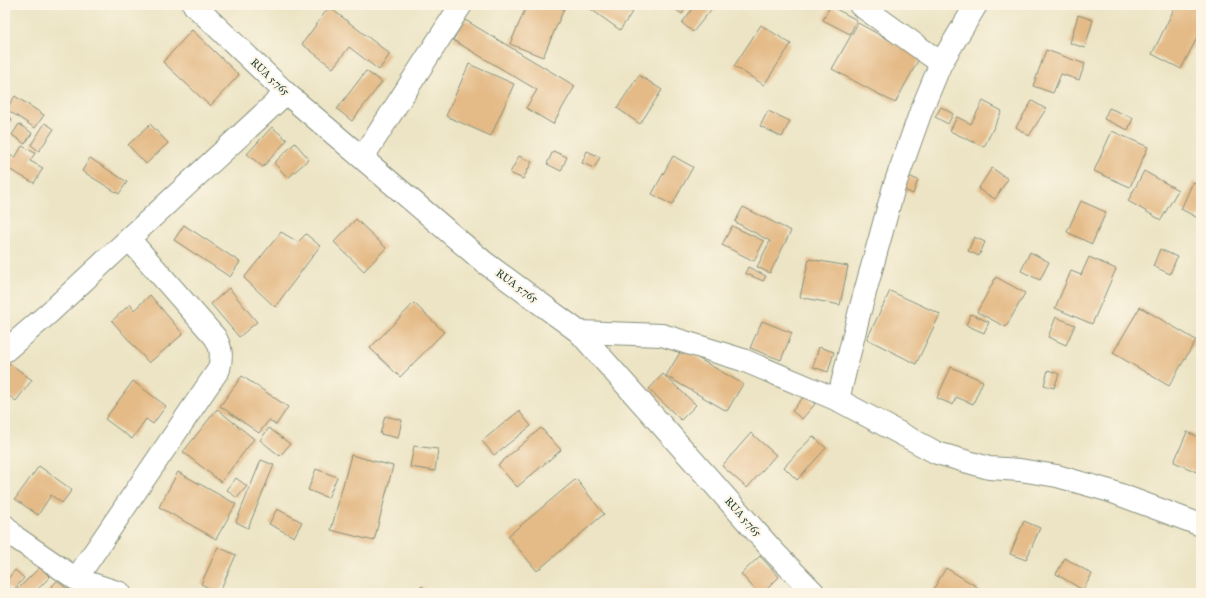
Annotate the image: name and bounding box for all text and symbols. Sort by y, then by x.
street label: RUA 5.765 [248,56,292,98]
street label: RUA 5.765 [494,266,540,306]
street label: RUA 5.765 [722,495,764,539]

